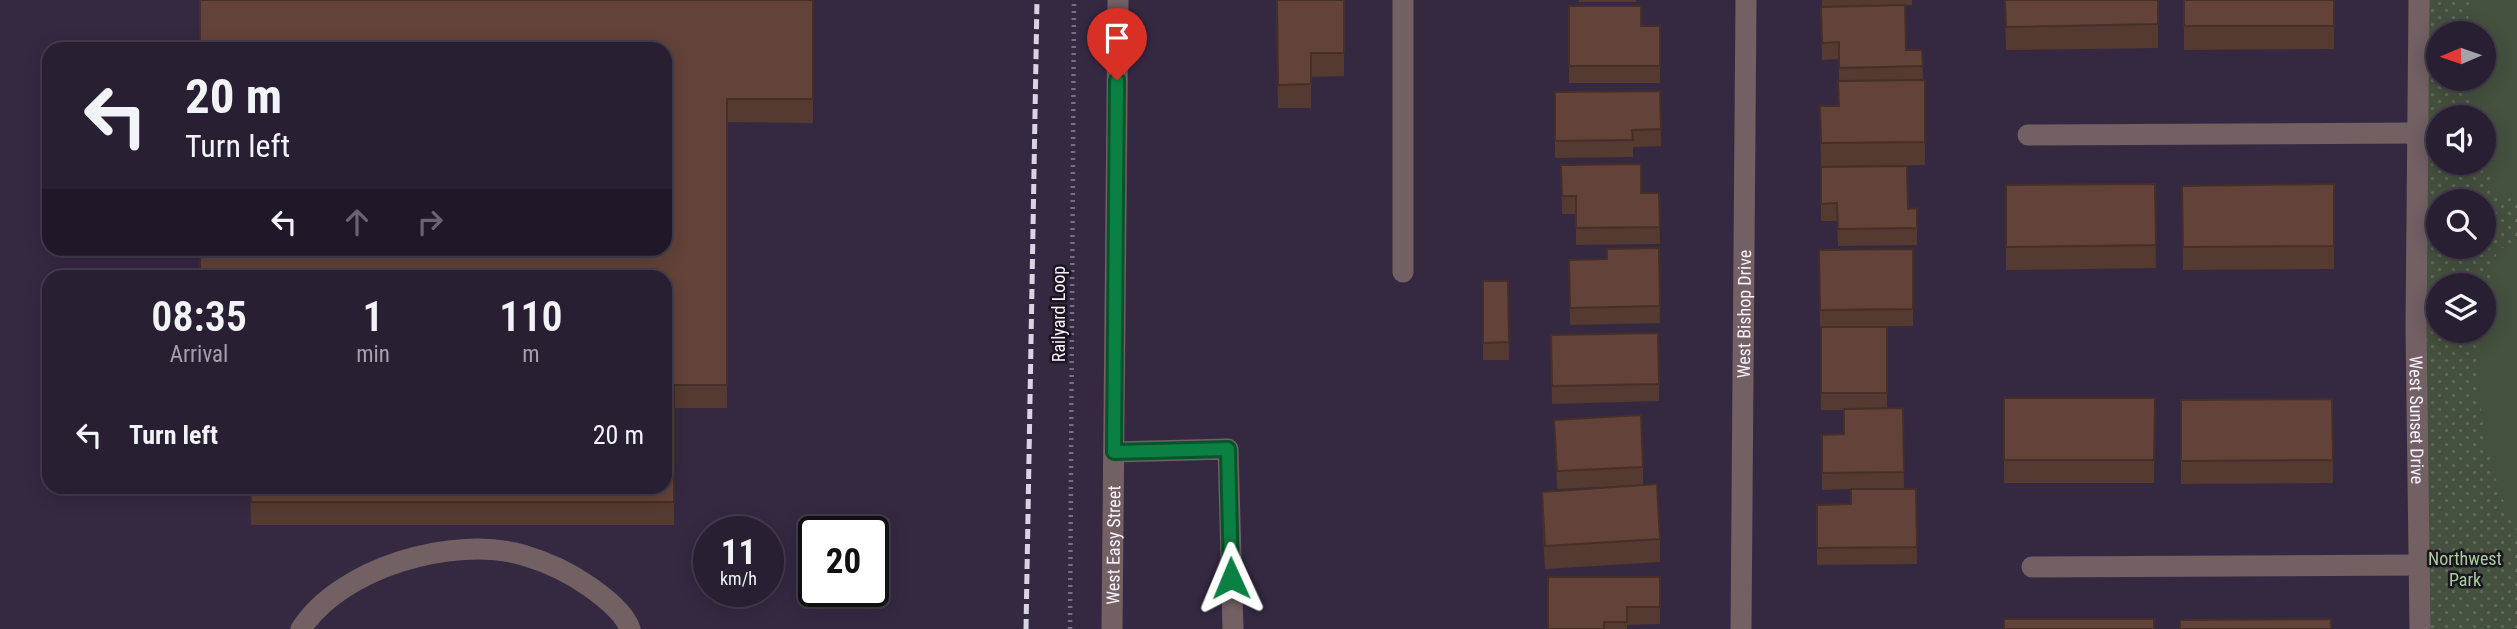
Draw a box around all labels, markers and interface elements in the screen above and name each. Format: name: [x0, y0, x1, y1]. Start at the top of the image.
pin: [1087, 8, 1147, 80]
icon: arrive: [1098, 19, 1136, 57]
north arrow: [2426, 21, 2496, 91]
map controls: [2426, 21, 2496, 343]
text: 20 m: [185, 68, 282, 125]
icon: left: [70, 70, 161, 161]
button: sound: [2426, 105, 2496, 175]
text: Turn left: [185, 127, 290, 165]
button: search: [2426, 189, 2496, 259]
icon: left: [265, 203, 303, 241]
icon: ahead: [338, 203, 376, 241]
icon: right: [411, 203, 449, 241]
street label: West Bishop Drive: [1732, 250, 1755, 378]
street label: Railyard Loop: [1048, 266, 1069, 362]
button: layers: [2426, 273, 2496, 343]
text: 08:35: [151, 292, 247, 341]
text: 1: [363, 292, 384, 341]
text: 110: [499, 292, 563, 341]
text: Arrival: [170, 341, 228, 368]
text: min: [356, 341, 390, 368]
text: m: [522, 341, 540, 368]
street label: West Sunset Drive: [2406, 356, 2429, 484]
icon: left: [70, 416, 108, 454]
text: Turn left: [129, 420, 218, 450]
text: 20 m: [593, 420, 644, 450]
street label: West Easy Street: [1102, 485, 1124, 605]
speed limit sign: 20: [798, 516, 889, 607]
text: 11: [721, 532, 756, 573]
position arrow: [1194, 541, 1268, 615]
park label: Northwest Park: [2428, 548, 2502, 590]
text: km/h: [720, 568, 757, 589]

